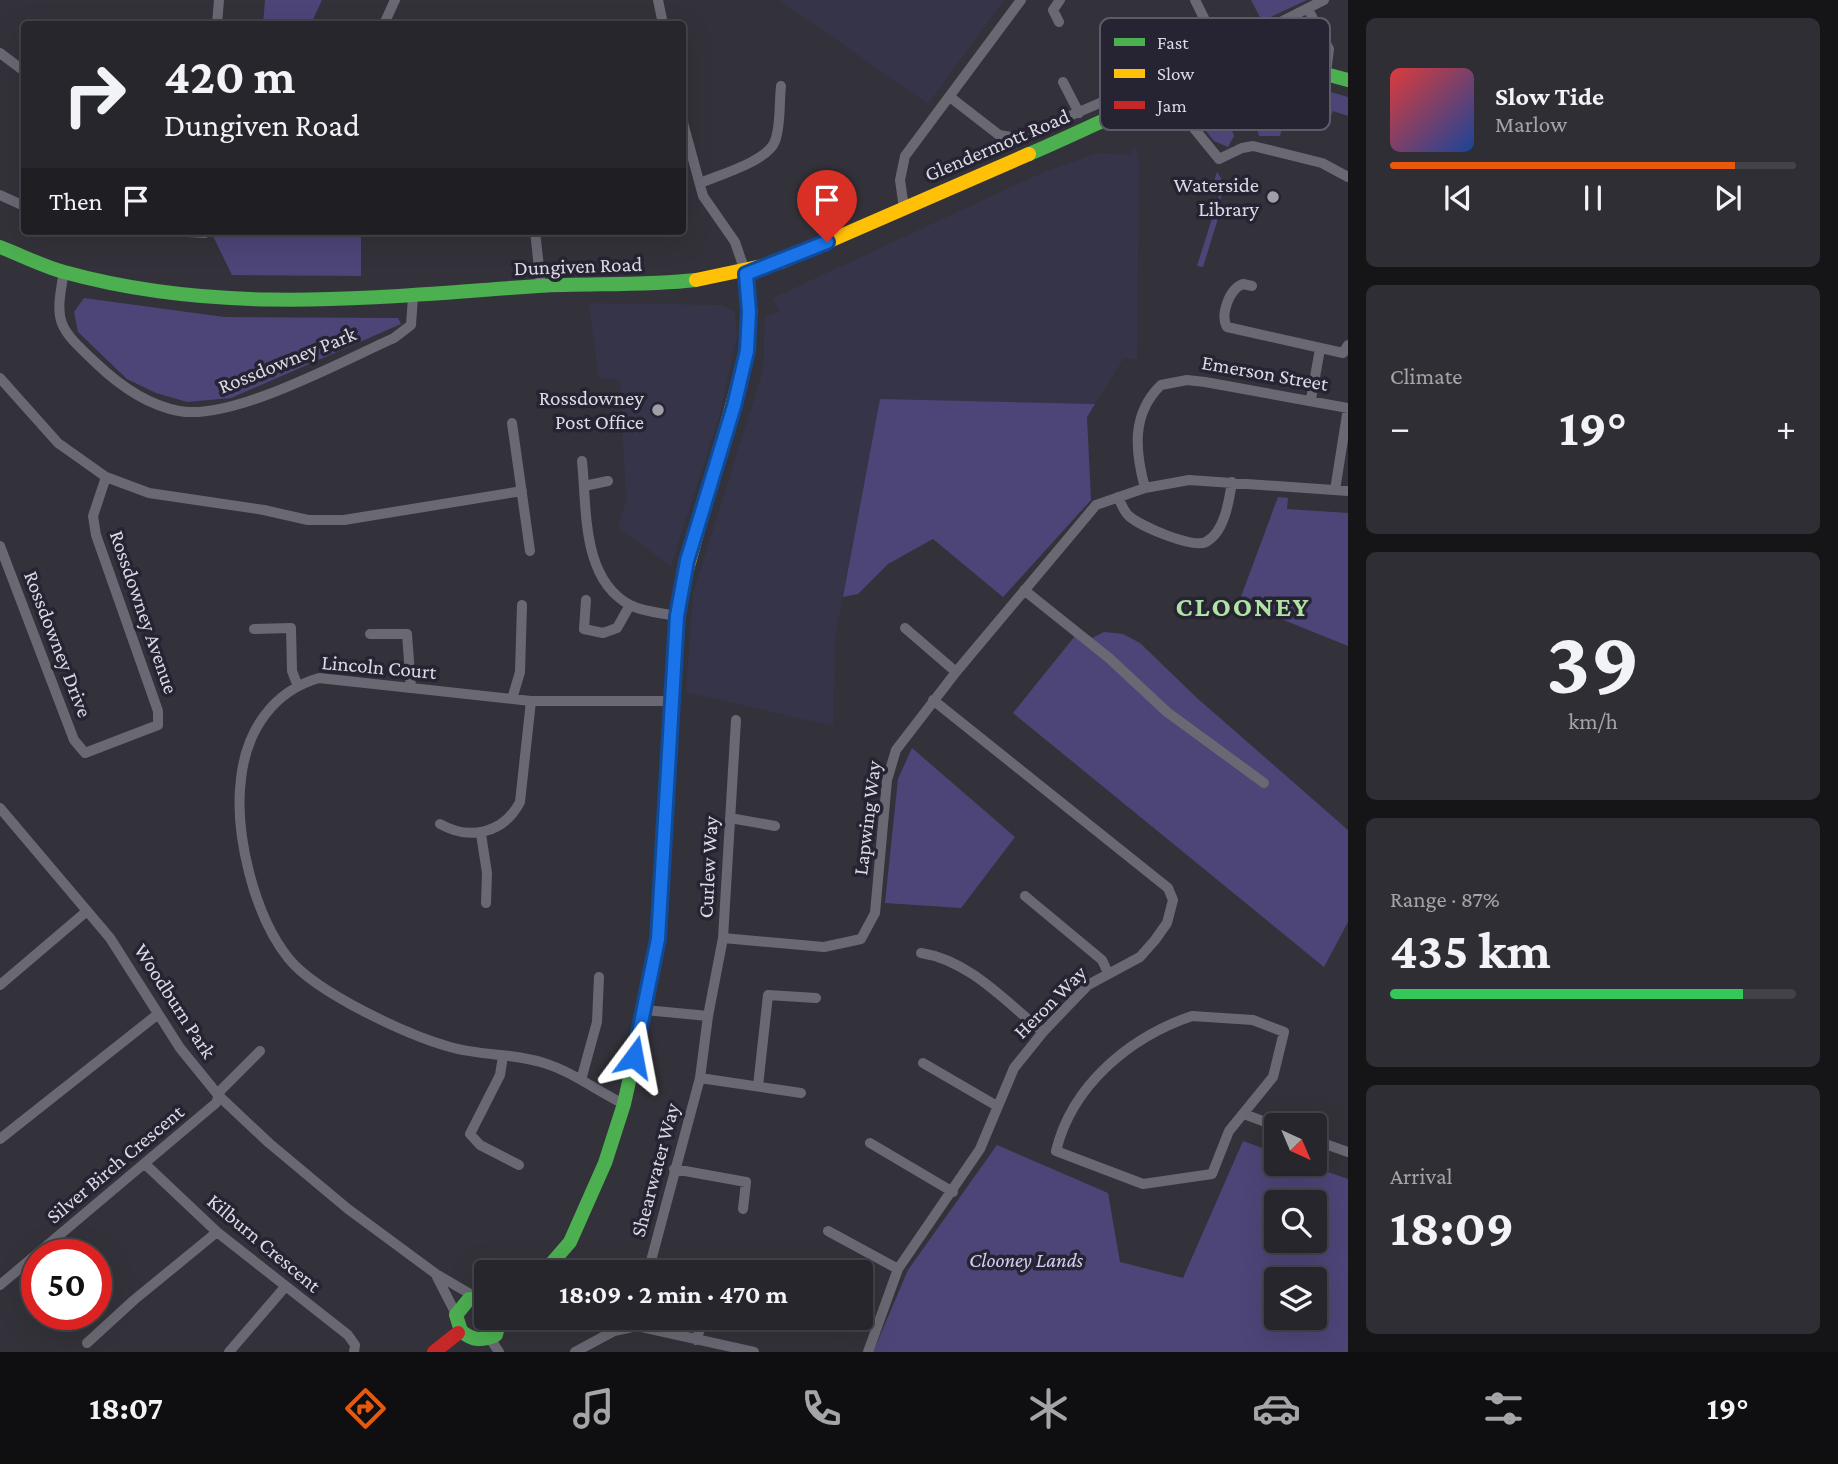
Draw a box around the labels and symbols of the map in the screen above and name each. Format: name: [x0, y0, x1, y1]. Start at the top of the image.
legend: [1100, 18, 1330, 130]
text: Fast: [1157, 32, 1189, 53]
text: Slow: [1157, 63, 1194, 84]
text: Jam: [1155, 95, 1187, 116]
street label: Glendermott Road: [921, 104, 1073, 186]
pin: [797, 170, 857, 242]
place label: Waterside Library: [1174, 173, 1259, 221]
marker: Waterside Library: [1265, 189, 1281, 205]
street label: Dungiven Road: [513, 252, 643, 280]
street label: Rossdowney Park: [215, 321, 359, 399]
street label: Emerson Street: [1200, 350, 1331, 396]
place label: Rossdowney Post Office: [539, 386, 644, 434]
marker: Rossdowney Post Office: [650, 402, 666, 418]
street label: Rossdowney Avenue: [105, 527, 183, 697]
street label: Rossdowney Drive: [19, 567, 97, 721]
district label: CLOONEY: [1175, 591, 1311, 622]
street label: Lincoln Court: [321, 650, 439, 684]
street label: Lapwing Way: [848, 759, 886, 877]
street label: Curlew Way: [693, 815, 723, 919]
street label: Woodburn Park: [129, 939, 221, 1063]
street label: Heron Way: [1009, 960, 1092, 1043]
position arrow: [597, 1020, 671, 1094]
street label: Silver Birch Crescent: [42, 1099, 189, 1228]
street label: Shearwater Way: [626, 1100, 684, 1240]
north arrow: [1264, 1113, 1326, 1176]
street label: Kilburn Crescent: [202, 1189, 326, 1298]
speed limit sign: 50: [21, 1239, 112, 1330]
park label: Clooney Lands: [969, 1248, 1084, 1272]

